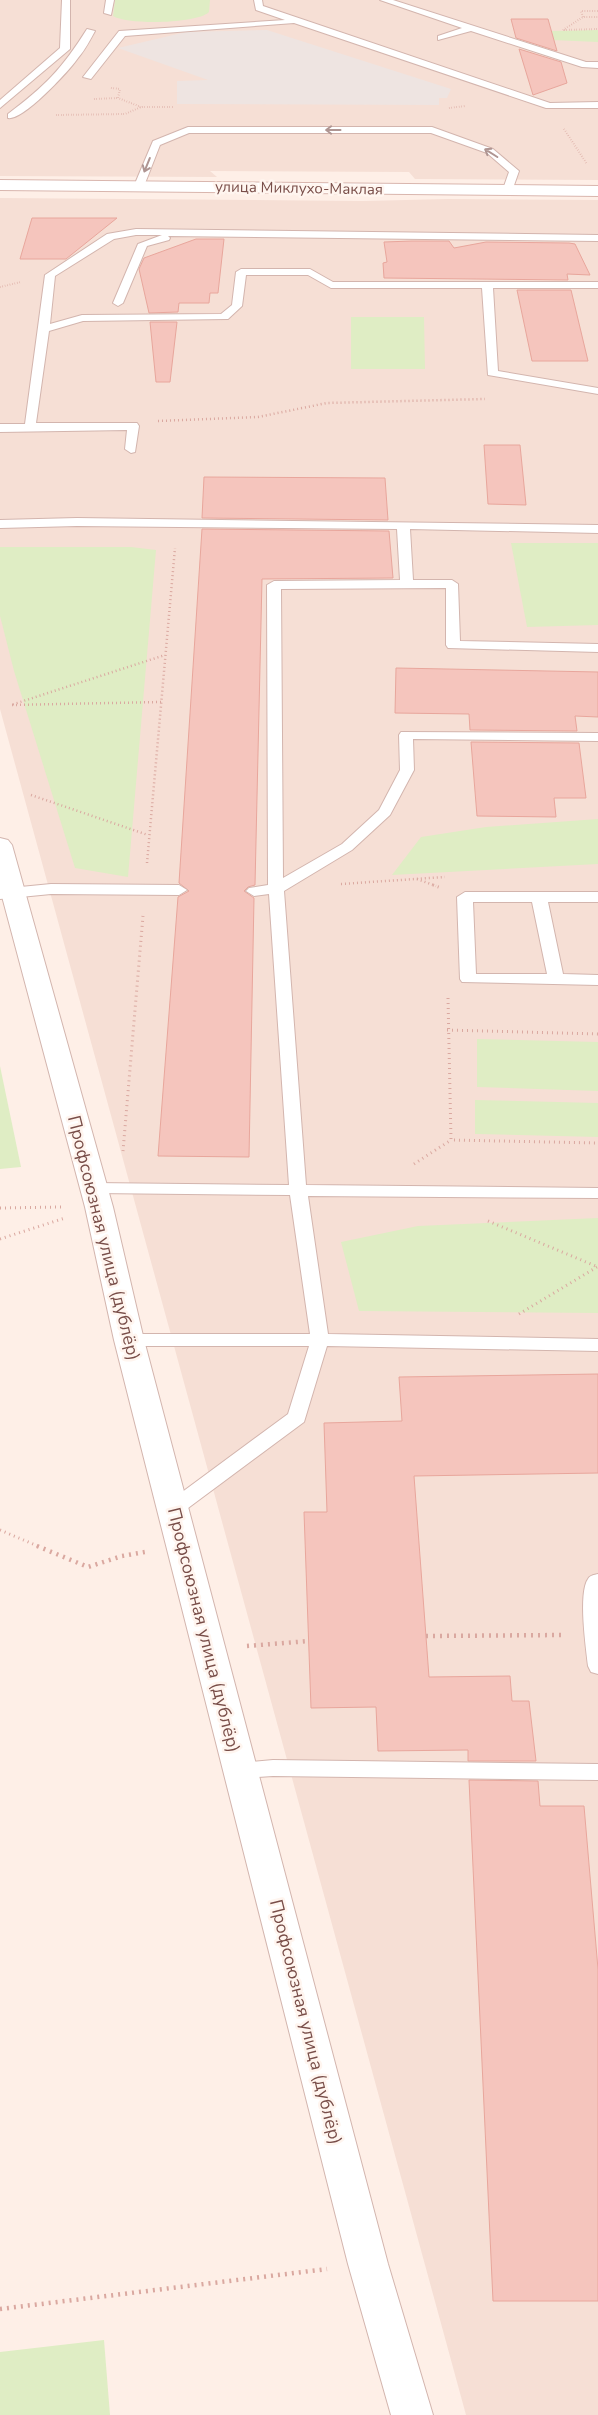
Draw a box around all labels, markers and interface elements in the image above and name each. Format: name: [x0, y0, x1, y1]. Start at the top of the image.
one-way arrow: [325, 125, 342, 135]
one-way arrow: [484, 148, 498, 158]
one-way arrow: [142, 156, 151, 172]
street label: улица Миклухо-Маклая: [215, 177, 383, 199]
street label: Профсоюзная улица (дублёр): [62, 1113, 146, 1363]
street label: Профсоюзная улица (дублёр): [162, 1505, 246, 1755]
street label: Профсоюзная улица (дублёр): [264, 1897, 348, 2147]

